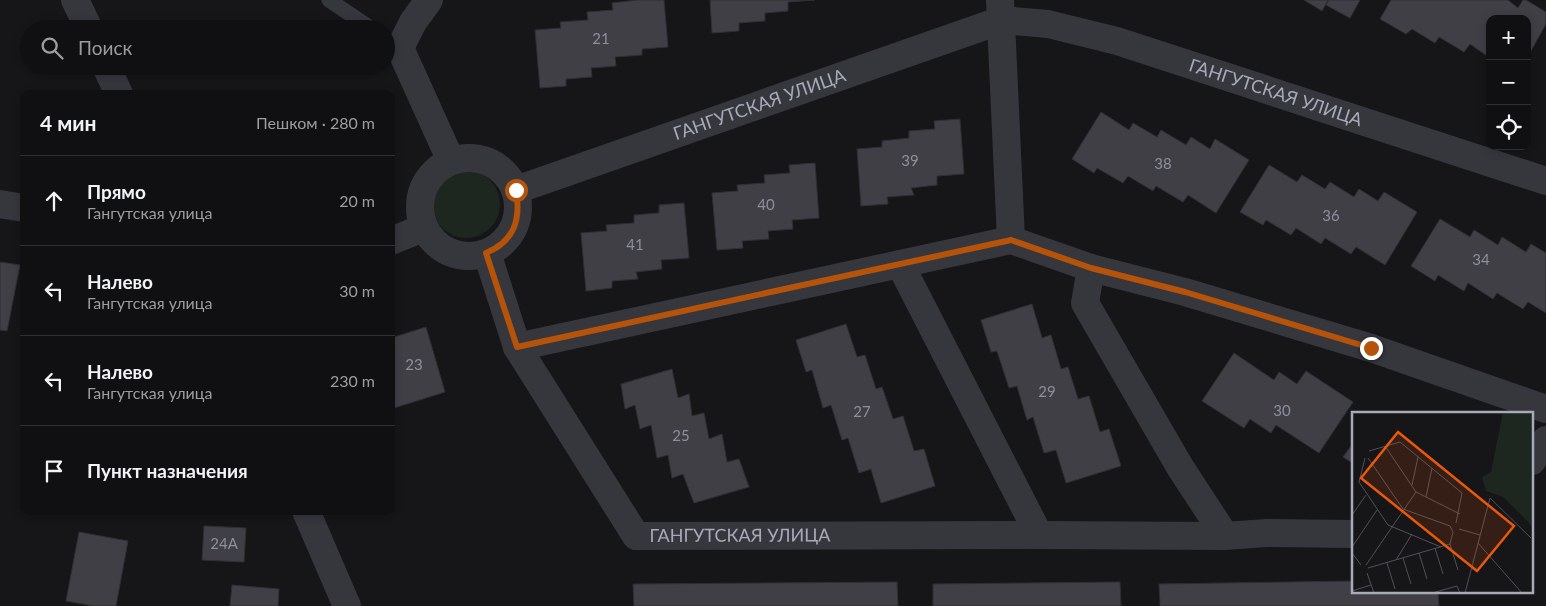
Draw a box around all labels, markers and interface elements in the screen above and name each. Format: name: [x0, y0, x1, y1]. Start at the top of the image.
map controls: [1486, 15, 1531, 150]
button: +: [1486, 15, 1531, 60]
search box: [20, 20, 395, 75]
house number: 21: [592, 29, 610, 47]
icon: search: [38, 34, 66, 62]
text: Поиск: [78, 36, 132, 59]
street label: ГАНГУТСКАЯ УЛИЦА: [1186, 53, 1366, 131]
button: −: [1486, 60, 1531, 105]
street label: ГАНГУТСКАЯ УЛИЦА: [670, 63, 849, 144]
button: locate: [1486, 105, 1531, 150]
text: 4 мин: [40, 110, 97, 135]
text: Пешком · 280 m: [256, 113, 375, 132]
house number: 39: [901, 151, 919, 169]
house number: 38: [1154, 154, 1172, 172]
route start: [505, 179, 528, 202]
text: Прямо: [87, 180, 146, 203]
icon: ahead: [40, 187, 68, 215]
text: 20 m: [339, 191, 375, 210]
house number: 40: [757, 195, 775, 213]
text: Гангутская улица: [87, 203, 212, 222]
house number: 36: [1322, 206, 1340, 224]
house number: 41: [626, 235, 644, 253]
house number: 34: [1472, 250, 1490, 268]
text: Налево: [87, 270, 153, 293]
icon: left: [40, 277, 68, 305]
text: 30 m: [339, 281, 375, 300]
text: Гангутская улица: [87, 293, 212, 312]
route end: [1360, 337, 1383, 360]
house number: 23: [405, 355, 423, 373]
text: Налево: [87, 360, 153, 383]
icon: left: [40, 367, 68, 395]
text: 230 m: [330, 371, 375, 390]
house number: 29: [1038, 382, 1056, 400]
text: Гангутская улица: [87, 383, 212, 402]
house number: 30: [1273, 401, 1291, 419]
house number: 27: [853, 402, 871, 420]
inset map: [1352, 412, 1534, 594]
house number: 25: [672, 426, 690, 444]
icon: arrive: [40, 457, 68, 485]
text: Пункт назначения: [87, 459, 248, 482]
street label: ГАНГУТСКАЯ УЛИЦА: [649, 524, 831, 546]
house number: 24А: [210, 534, 239, 552]

